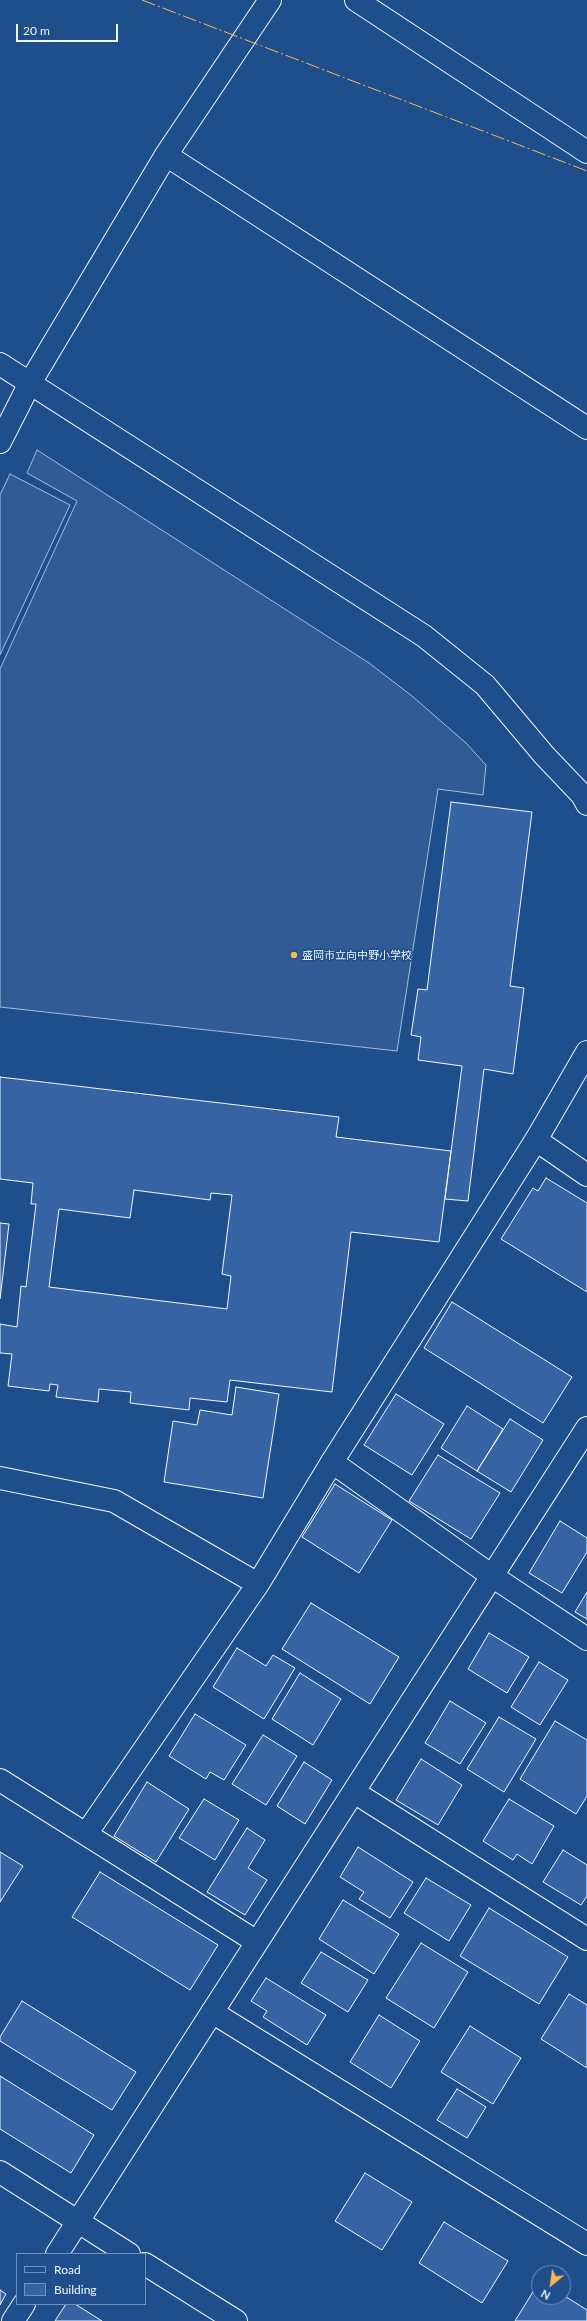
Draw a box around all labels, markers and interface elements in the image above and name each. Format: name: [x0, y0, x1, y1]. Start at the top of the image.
scale bar: [18, 16, 120, 42]
text: 20 m: [23, 23, 50, 38]
place label: 盛岡市立向中野小学校: [302, 948, 412, 962]
marker: 盛岡市立向中野小学校: [289, 950, 299, 960]
legend: [16, 2253, 146, 2305]
text: Road: [54, 2262, 81, 2277]
north arrow: [531, 2265, 571, 2305]
text: Building: [54, 2282, 97, 2297]
text: N: [539, 2287, 552, 2303]

